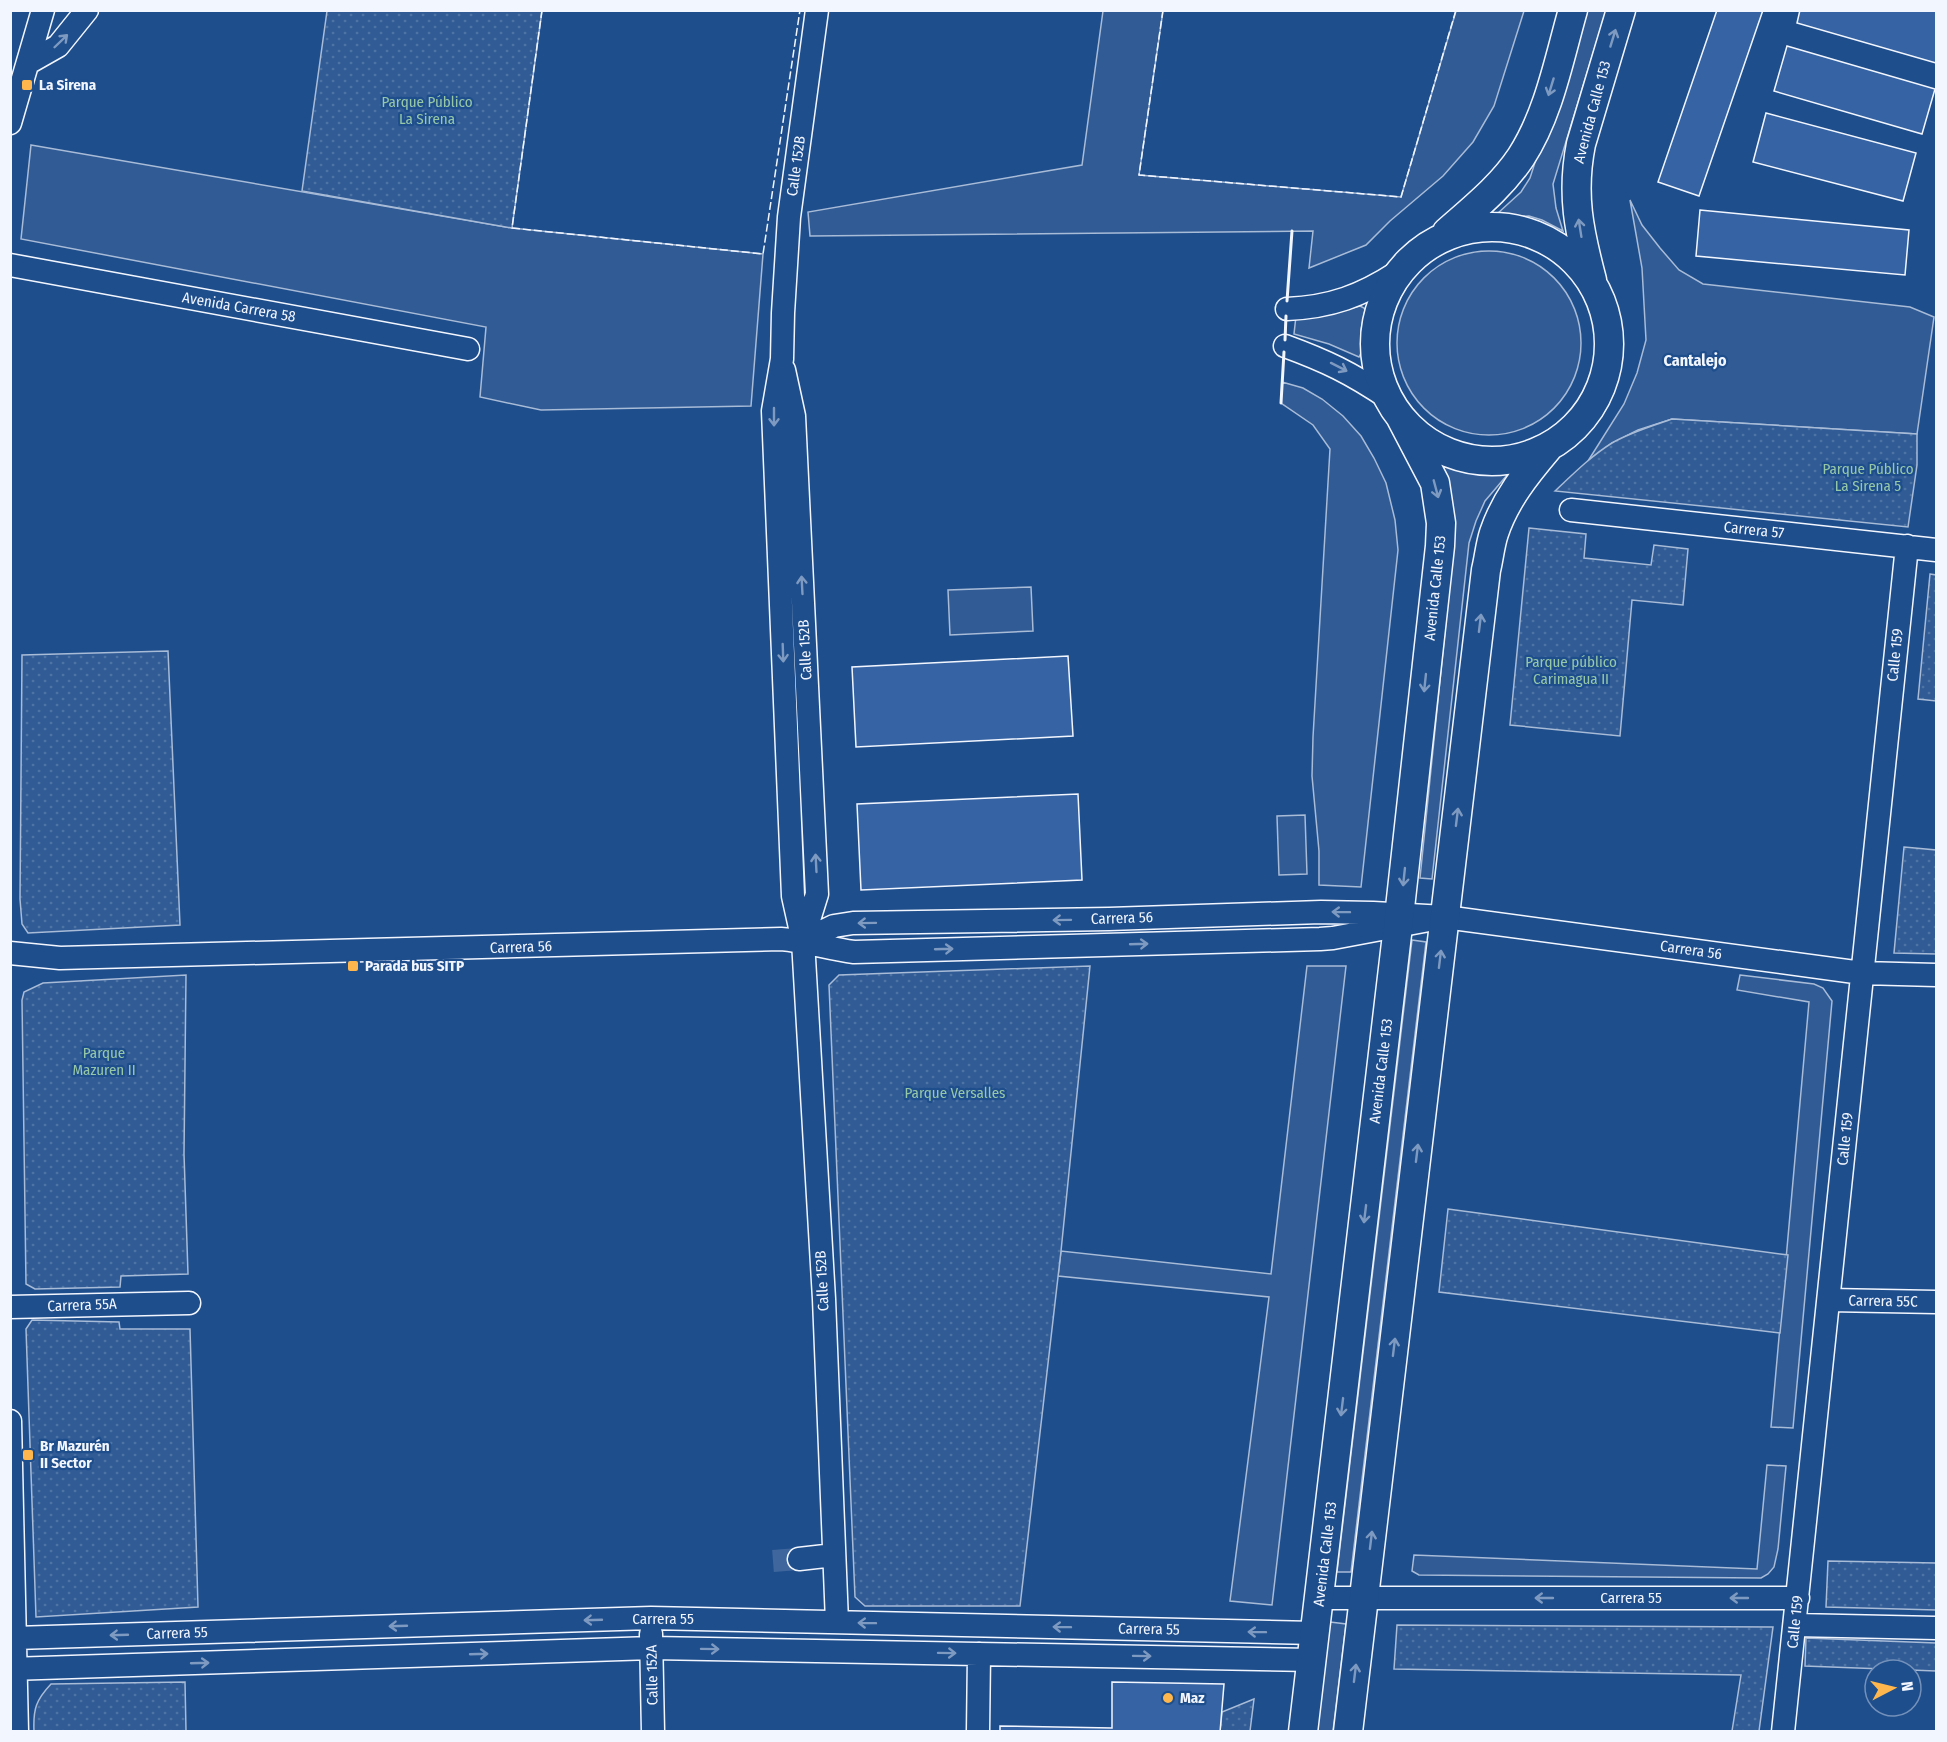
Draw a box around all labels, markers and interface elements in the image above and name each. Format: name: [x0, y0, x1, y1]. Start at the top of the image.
one-way arrow: [1608, 29, 1619, 48]
one-way arrow: [54, 34, 69, 48]
street label: Avenida Calle 153: [1570, 59, 1614, 165]
place label: La Sirena: [39, 76, 97, 94]
one-way arrow: [1545, 77, 1556, 96]
marker: La Sirena: [20, 78, 34, 92]
park label: Parque Público La Sirena: [381, 93, 473, 128]
street label: Calle 152B: [783, 135, 809, 197]
one-way arrow: [1574, 219, 1585, 238]
street label: Avenida Carrera 58: [181, 288, 297, 326]
district label: Cantalejo: [1664, 351, 1727, 370]
one-way arrow: [1329, 362, 1347, 373]
one-way arrow: [768, 406, 780, 426]
park label: Parque Público La Sirena 5: [1822, 460, 1914, 495]
one-way arrow: [1430, 479, 1442, 498]
street label: Carrera 57: [1723, 518, 1785, 542]
street label: Avenida Calle 153: [1421, 534, 1449, 641]
one-way arrow: [797, 575, 808, 595]
one-way arrow: [1475, 614, 1486, 634]
street label: Calle 152B: [794, 619, 816, 681]
street label: Calle 159: [1883, 628, 1907, 682]
one-way arrow: [778, 643, 789, 663]
park label: Parque público Carimagua II: [1525, 653, 1617, 688]
one-way arrow: [1419, 672, 1430, 692]
one-way arrow: [1452, 808, 1463, 828]
one-way arrow: [810, 854, 821, 874]
one-way arrow: [1398, 866, 1409, 886]
one-way arrow: [1332, 906, 1352, 918]
street label: Carrera 56: [1091, 908, 1153, 928]
one-way arrow: [1053, 914, 1073, 926]
one-way arrow: [858, 917, 878, 929]
street label: Carrera 56: [490, 937, 552, 957]
street label: Carrera 56: [1659, 937, 1723, 963]
one-way arrow: [1128, 938, 1148, 950]
one-way arrow: [933, 944, 953, 955]
one-way arrow: [1435, 950, 1446, 970]
place label: Parada bus SITP: [365, 957, 464, 975]
marker: Parada bus SITP: [346, 959, 360, 973]
street label: Avenida Calle 153: [1366, 1017, 1396, 1124]
park label: Parque Mazuren II: [72, 1044, 136, 1079]
park label: Parque Versalles: [905, 1084, 1005, 1102]
street label: Calle 159: [1833, 1112, 1857, 1166]
one-way arrow: [1412, 1144, 1423, 1163]
one-way arrow: [1359, 1203, 1370, 1223]
street label: Calle 152B: [811, 1250, 833, 1312]
street label: Carrera 55C: [1848, 1291, 1918, 1311]
street label: Carrera 55A: [47, 1295, 117, 1315]
one-way arrow: [1389, 1337, 1400, 1357]
one-way arrow: [1336, 1397, 1347, 1417]
place label: Br Mazurén II Sector: [40, 1437, 110, 1472]
marker: Br Mazurén II Sector: [21, 1448, 35, 1462]
street label: Avenida Calle 153: [1310, 1500, 1340, 1607]
one-way arrow: [1366, 1531, 1377, 1551]
street label: Carrera 55: [1600, 1589, 1662, 1607]
one-way arrow: [1535, 1592, 1555, 1604]
one-way arrow: [1730, 1592, 1750, 1604]
street label: Calle 159: [1783, 1595, 1807, 1649]
street label: Carrera 55: [632, 1610, 694, 1628]
one-way arrow: [583, 1614, 603, 1625]
one-way arrow: [857, 1617, 877, 1628]
street label: Carrera 55: [1118, 1619, 1180, 1639]
one-way arrow: [388, 1620, 408, 1631]
one-way arrow: [1052, 1622, 1072, 1633]
street label: Carrera 55: [146, 1623, 208, 1643]
one-way arrow: [1247, 1626, 1267, 1638]
one-way arrow: [109, 1629, 129, 1640]
one-way arrow: [700, 1643, 720, 1655]
street label: Calle 152A: [642, 1644, 662, 1705]
one-way arrow: [937, 1647, 957, 1659]
one-way arrow: [468, 1648, 488, 1659]
one-way arrow: [1132, 1651, 1152, 1662]
one-way arrow: [189, 1657, 209, 1669]
north arrow: [1863, 1658, 1923, 1718]
one-way arrow: [1350, 1664, 1361, 1684]
text: N: [1897, 1680, 1917, 1692]
place label: Maz: [1180, 1689, 1205, 1707]
marker: Maz: [1161, 1691, 1175, 1705]

